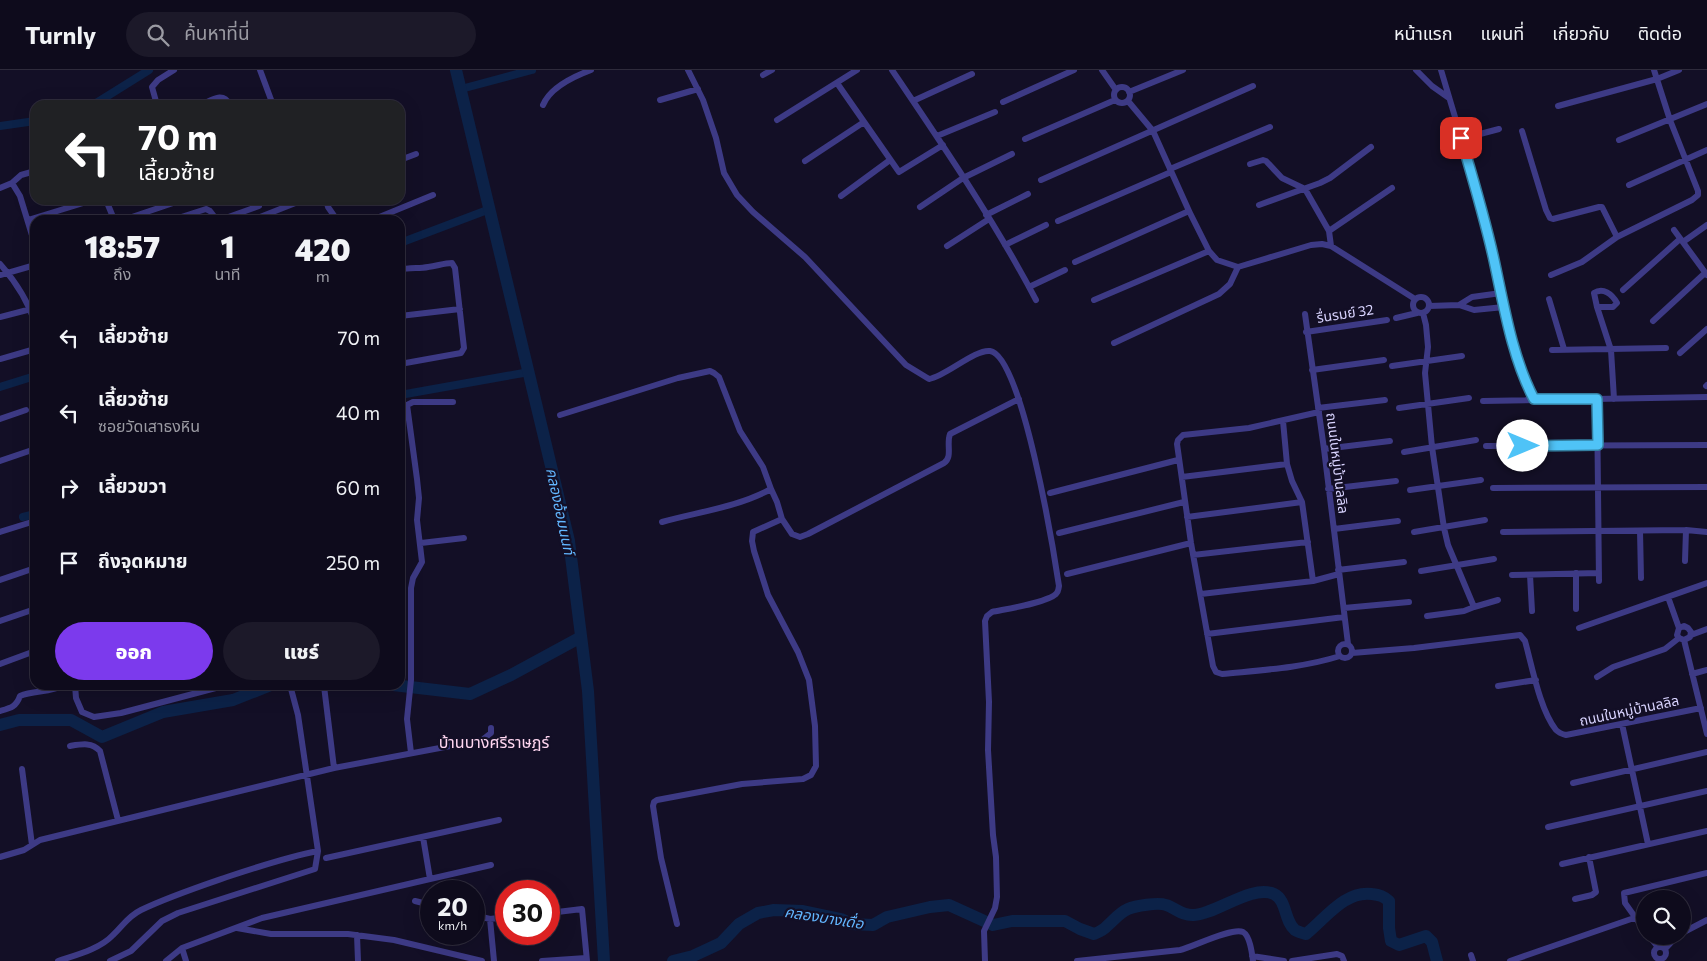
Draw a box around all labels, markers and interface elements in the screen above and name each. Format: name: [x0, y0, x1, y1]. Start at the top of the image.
search box: [126, 12, 476, 57]
text: Turnly: [25, 20, 96, 49]
icon: search: [144, 21, 172, 49]
text: ค้นหาที่นี่: [184, 21, 250, 44]
text: หน้าแรก: [1394, 22, 1452, 44]
text: แผนที่: [1480, 22, 1524, 44]
text: เกี่ยวกับ: [1552, 22, 1610, 44]
text: ติดต่อ: [1638, 22, 1682, 44]
text: 70 m: [138, 114, 218, 157]
pin: [1440, 117, 1482, 159]
icon: left: [55, 120, 120, 185]
icon: arrive: [1447, 124, 1475, 152]
text: เลี้ยวซ้าย: [138, 158, 215, 185]
text: 18:57: [84, 227, 160, 264]
text: 1: [220, 227, 234, 264]
text: 420: [295, 230, 351, 267]
text: ถึง: [113, 264, 131, 283]
text: นาที: [214, 264, 240, 283]
text: m: [316, 266, 330, 285]
street label: รื่นรมย์ 32: [1315, 299, 1375, 326]
icon: left: [55, 324, 83, 352]
text: เลี้ยวซ้าย: [98, 324, 169, 347]
text: 70 m: [337, 326, 380, 349]
text: เลี้ยวซ้าย: [98, 387, 169, 410]
icon: left: [55, 399, 83, 427]
text: 40 m: [336, 401, 380, 424]
street label: ถนนในหมู่บ้านลลิล: [1322, 412, 1353, 515]
text: ซอยวัดเสาธงหิน: [98, 416, 200, 435]
position arrow: [1496, 419, 1548, 471]
water label: คลองอ้อมนนท์: [543, 466, 580, 559]
icon: right: [55, 474, 83, 502]
text: เลี้ยวขวา: [98, 474, 167, 497]
text: 60 m: [336, 476, 380, 499]
icon: arrive: [55, 549, 83, 577]
text: ถึงจุดหมาย: [98, 549, 188, 572]
text: 250 m: [326, 551, 380, 574]
button: ออก: [55, 622, 213, 680]
button: แชร์: [223, 622, 380, 680]
street label: ถนนในหมู่บ้านลลิล: [1578, 691, 1681, 730]
district label: บ้านบางศรีราษฎร์: [439, 732, 550, 751]
speed limit sign: 30: [495, 880, 560, 945]
map controls: [1636, 890, 1691, 945]
button: search: [1636, 890, 1691, 945]
text: 20: [437, 891, 468, 921]
water label: คลองบางเดื่อ: [783, 901, 866, 932]
text: km/h: [438, 918, 467, 932]

